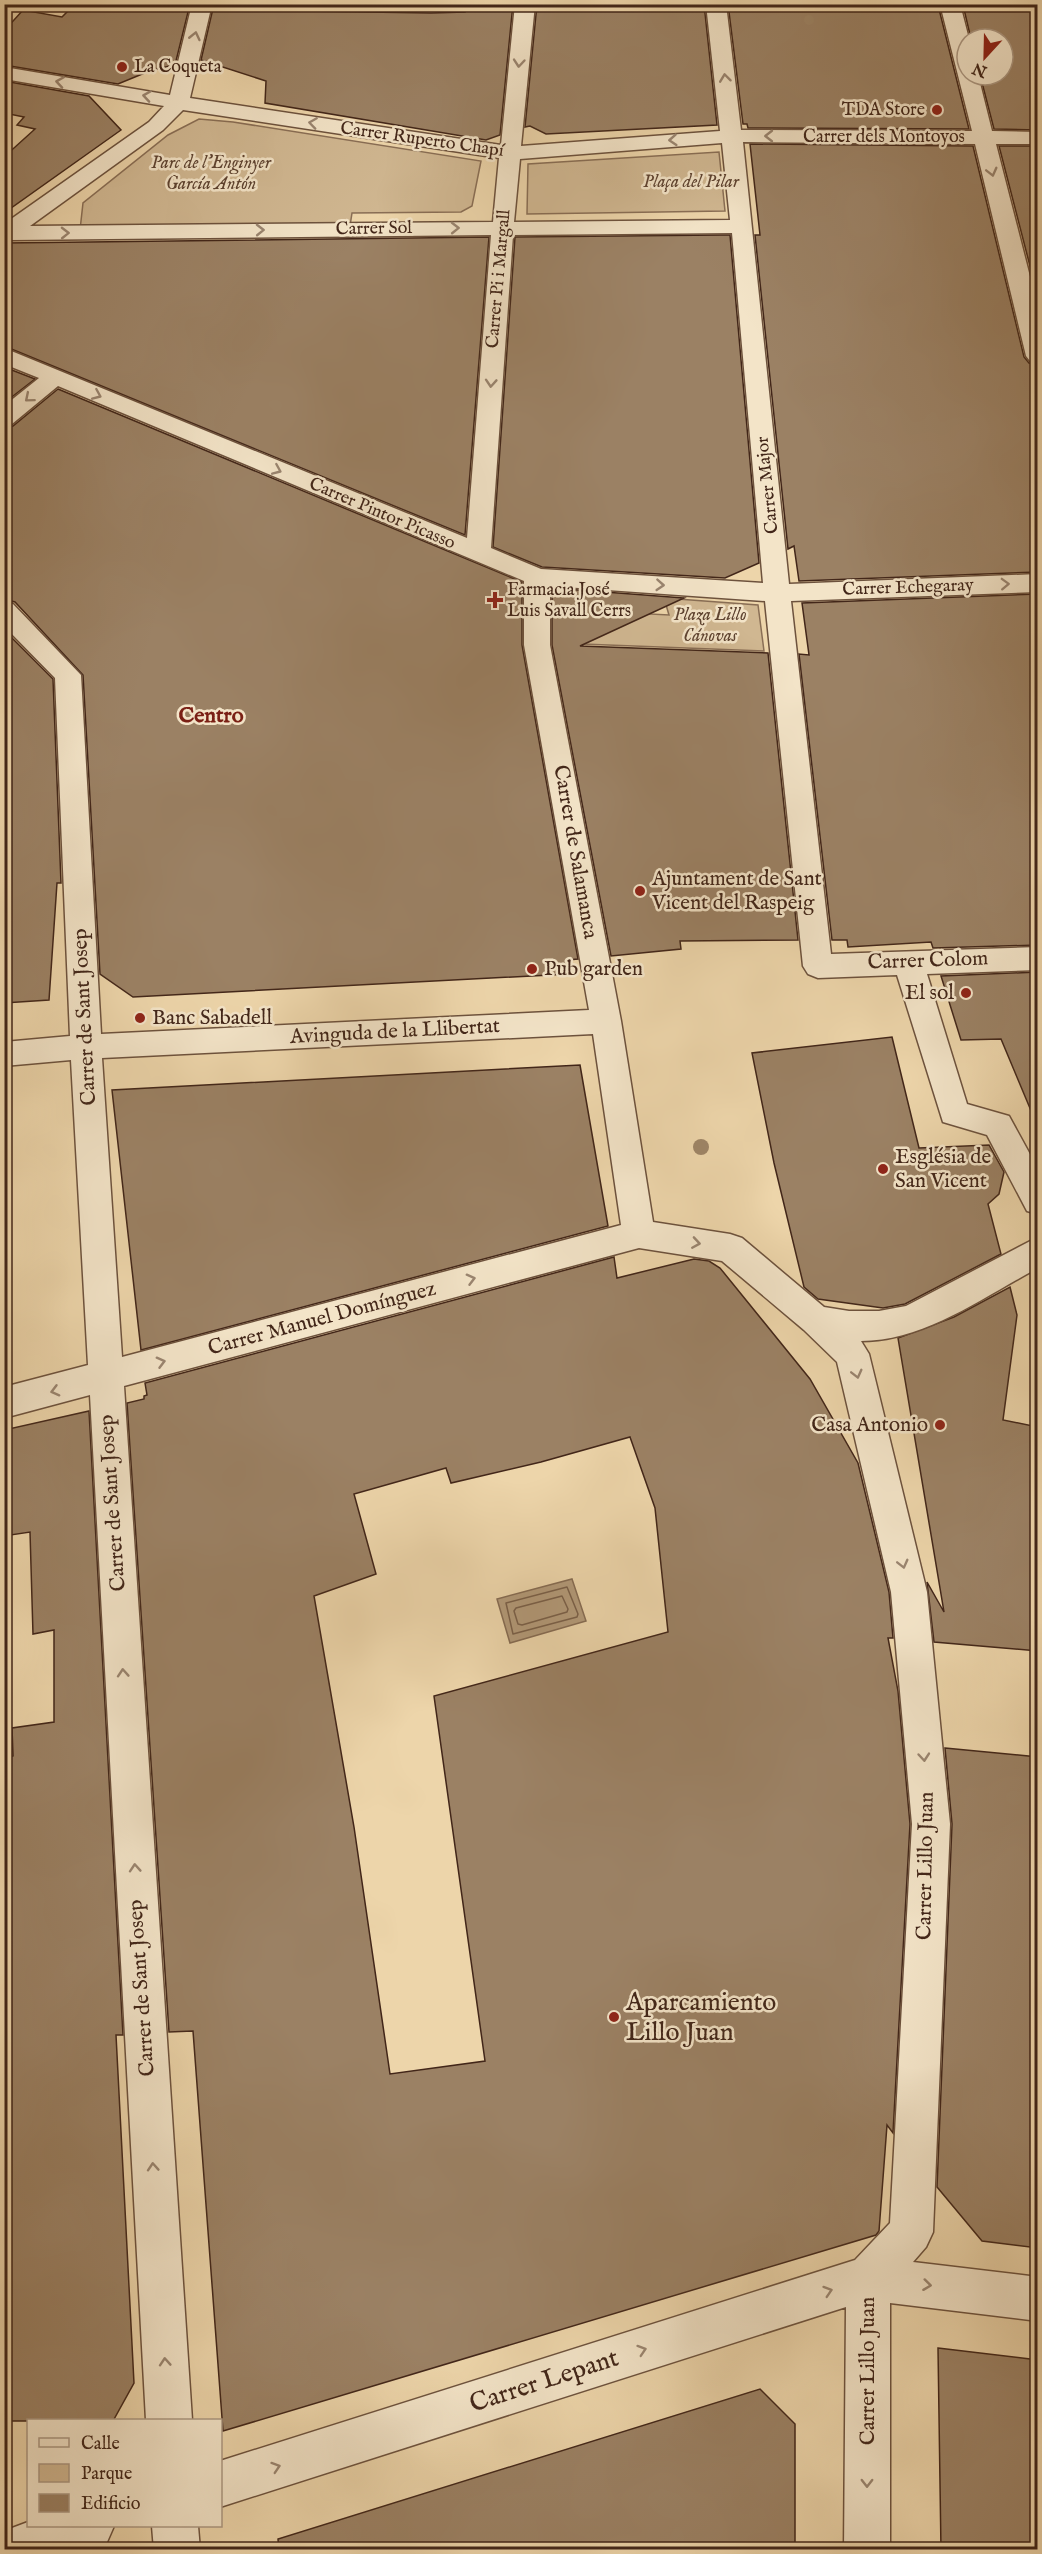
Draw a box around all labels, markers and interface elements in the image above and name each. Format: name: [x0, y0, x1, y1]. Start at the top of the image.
north arrow: [955, 27, 1015, 87]
one-way arrow: [187, 31, 200, 41]
place label: La Coqueta: [134, 56, 222, 79]
text: N: [970, 57, 991, 81]
one-way arrow: [513, 58, 526, 67]
marker: La Coqueta: [115, 60, 129, 74]
one-way arrow: [719, 73, 731, 82]
one-way arrow: [55, 76, 65, 89]
one-way arrow: [143, 91, 152, 103]
place label: TDA Store: [842, 99, 925, 122]
marker: TDA Store: [930, 103, 944, 117]
street label: Carrer Ruperto Chapí: [339, 117, 506, 163]
one-way arrow: [308, 118, 317, 130]
street label: Carrer dels Montoyos: [803, 126, 965, 149]
one-way arrow: [765, 130, 774, 142]
one-way arrow: [668, 133, 678, 146]
park label: Parc de l'Enginyer García Antón: [151, 152, 272, 196]
one-way arrow: [985, 167, 998, 177]
park label: Plaça del Pilar: [643, 171, 740, 194]
street label: Carrer Pi i Margall: [481, 209, 517, 349]
street label: Carrer Sol: [336, 217, 412, 241]
one-way arrow: [450, 221, 459, 234]
one-way arrow: [255, 224, 264, 236]
one-way arrow: [60, 227, 69, 239]
one-way arrow: [485, 378, 498, 387]
one-way arrow: [90, 388, 101, 400]
one-way arrow: [25, 391, 36, 402]
street label: Carrer Major: [751, 435, 785, 535]
one-way arrow: [270, 463, 281, 475]
street label: Carrer Pintor Picasso: [305, 473, 459, 555]
street label: Carrer Echegaray: [842, 574, 974, 602]
one-way arrow: [656, 578, 665, 591]
one-way arrow: [1001, 578, 1010, 591]
place label: Farmacia José Luis Savall Cerrs: [507, 579, 631, 623]
marker: Farmacia José Luis Savall Cerrs: [488, 593, 502, 607]
park label: Plaza Lillo Cánovas: [674, 604, 746, 648]
district label: Centro: [179, 702, 244, 730]
street label: Carrer de Salamanca: [546, 763, 604, 942]
place label: Ajuntament de Sant Vicent del Raspeig: [651, 866, 822, 917]
marker: Ajuntament de Sant Vicent del Raspeig: [633, 884, 647, 898]
street label: Carrer de Sant Josep: [67, 928, 103, 1106]
street label: Carrer Colom: [867, 945, 989, 977]
place label: Pub garden: [544, 956, 643, 983]
marker: Pub garden: [525, 962, 539, 976]
place label: El sol: [905, 980, 954, 1007]
marker: El sol: [959, 986, 973, 1000]
place label: Banc Sabadell: [152, 1005, 272, 1032]
marker: Banc Sabadell: [133, 1011, 147, 1025]
street label: Avinguda de la Llibertat: [288, 1013, 501, 1051]
place label: Església de San Vicent: [895, 1144, 991, 1195]
marker: Església de San Vicent: [876, 1162, 890, 1176]
one-way arrow: [691, 1236, 701, 1249]
one-way arrow: [466, 1274, 476, 1286]
street label: Carrer Manuel Domínguez: [205, 1275, 439, 1362]
one-way arrow: [156, 1356, 166, 1369]
one-way arrow: [849, 1369, 862, 1379]
one-way arrow: [50, 1383, 60, 1396]
place label: Casa Antonio: [811, 1412, 928, 1439]
street label: Carrer de Sant Josep: [93, 1414, 133, 1592]
marker: Casa Antonio: [933, 1418, 947, 1432]
one-way arrow: [895, 1559, 908, 1569]
one-way arrow: [117, 1669, 130, 1678]
one-way arrow: [918, 1753, 931, 1762]
street label: Carrer Lillo Juan: [911, 1792, 941, 1940]
one-way arrow: [129, 1864, 142, 1873]
street label: Carrer de Sant Josep: [122, 1899, 162, 2077]
place label: Aparcamiento Lillo Juan: [625, 1986, 776, 2049]
marker: Aparcamiento Lillo Juan: [607, 2010, 621, 2024]
one-way arrow: [147, 2163, 160, 2172]
one-way arrow: [922, 2279, 931, 2291]
one-way arrow: [822, 2286, 833, 2298]
street label: Carrer Lillo Juan: [855, 2297, 882, 2445]
street label: Carrer Lepant: [465, 2341, 623, 2421]
one-way arrow: [636, 2345, 647, 2357]
one-way arrow: [159, 2358, 172, 2367]
legend: [27, 2419, 222, 2527]
text: Calle: [81, 2433, 120, 2456]
one-way arrow: [270, 2461, 281, 2474]
text: Parque: [81, 2463, 132, 2486]
one-way arrow: [861, 2479, 873, 2488]
text: Edificio: [81, 2493, 141, 2516]

